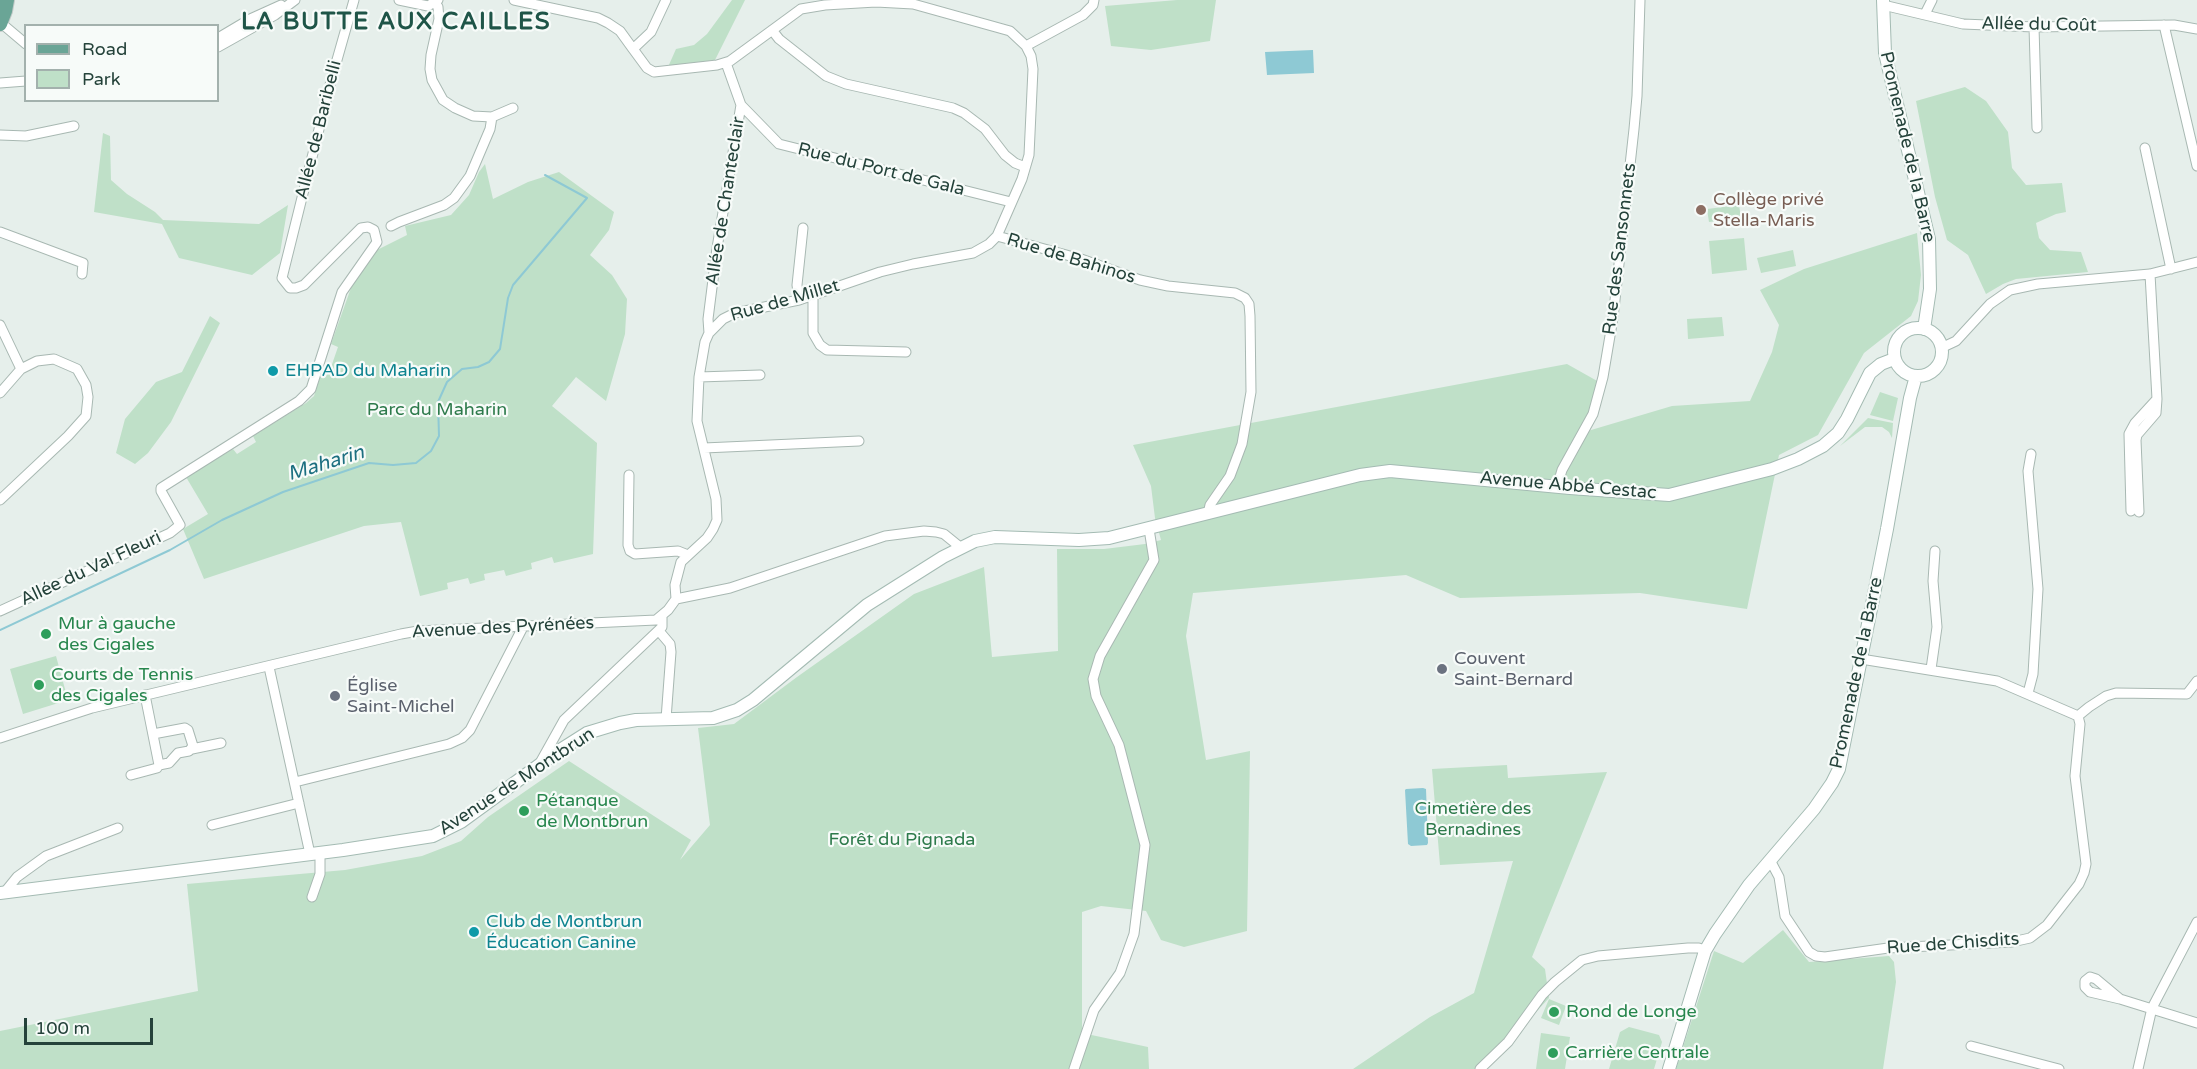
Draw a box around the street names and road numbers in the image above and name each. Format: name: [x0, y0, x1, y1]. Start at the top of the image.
street label: Allée du Coût: [1981, 13, 2097, 37]
street label: Promenade de la Barre: [1875, 49, 1939, 245]
street label: Allée de Baribelli: [291, 58, 347, 202]
street label: Allée de Chanteclair: [702, 115, 750, 287]
street label: Rue du Port de Gala: [795, 139, 967, 201]
street label: Rue des Sansonnets: [1599, 162, 1641, 336]
street label: Rue de Bahinos: [1004, 229, 1138, 289]
street label: Rue de Millet: [728, 275, 842, 327]
street label: Avenue Abbé Cestac: [1479, 468, 1657, 504]
street label: Allée du Val Fleuri: [17, 527, 165, 611]
street label: Promenade de la Barre: [1826, 575, 1888, 771]
street label: Avenue des Pyrénées: [411, 612, 595, 644]
street label: Avenue de Montbrun: [435, 724, 599, 840]
street label: Rue de Chisdits: [1886, 929, 2020, 959]

